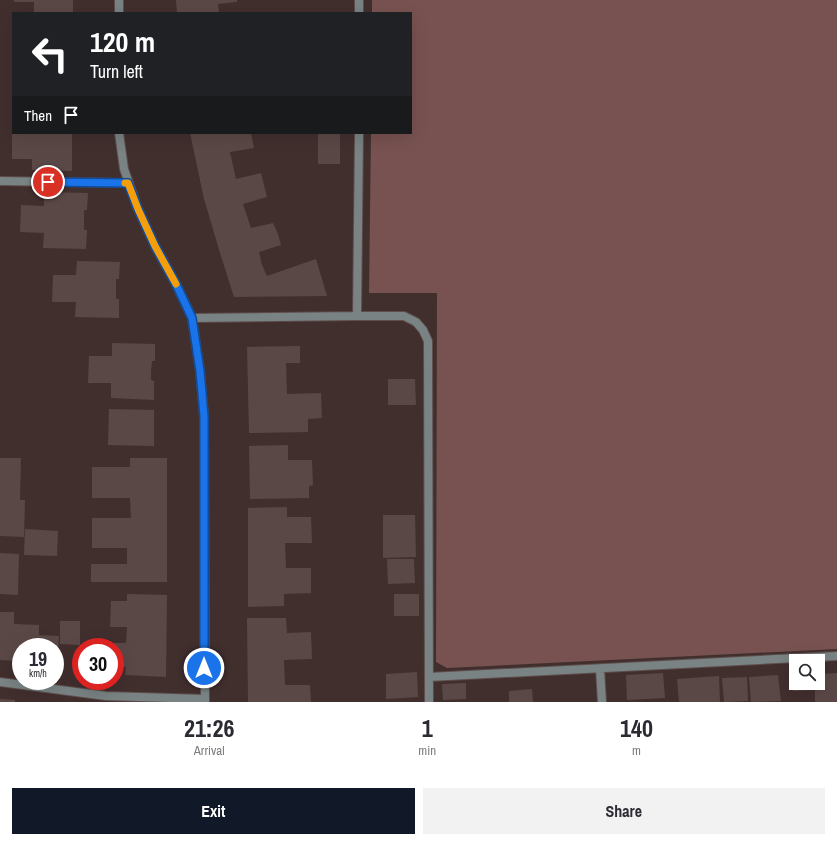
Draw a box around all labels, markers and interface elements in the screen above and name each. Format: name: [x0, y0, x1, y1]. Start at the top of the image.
text: 120 m: [90, 23, 155, 61]
icon: left: [24, 28, 76, 80]
text: Turn left: [90, 59, 143, 84]
icon: arrive: [60, 104, 82, 126]
text: Then: [24, 105, 52, 126]
pin: [31, 165, 65, 199]
icon: arrive: [37, 171, 59, 193]
speed limit sign: 30: [72, 638, 124, 690]
text: 19: [29, 645, 47, 672]
position arrow: [183, 647, 225, 689]
map controls: [789, 654, 825, 690]
button: search: [789, 654, 825, 690]
text: km/h: [29, 667, 47, 680]
text: 21:26: [184, 712, 234, 744]
text: 1: [422, 712, 433, 744]
text: 140: [620, 712, 653, 744]
text: Arrival: [194, 742, 225, 759]
text: min: [418, 742, 436, 759]
text: m: [632, 742, 641, 759]
button: Exit: [12, 788, 415, 834]
button: Share: [423, 788, 825, 834]

